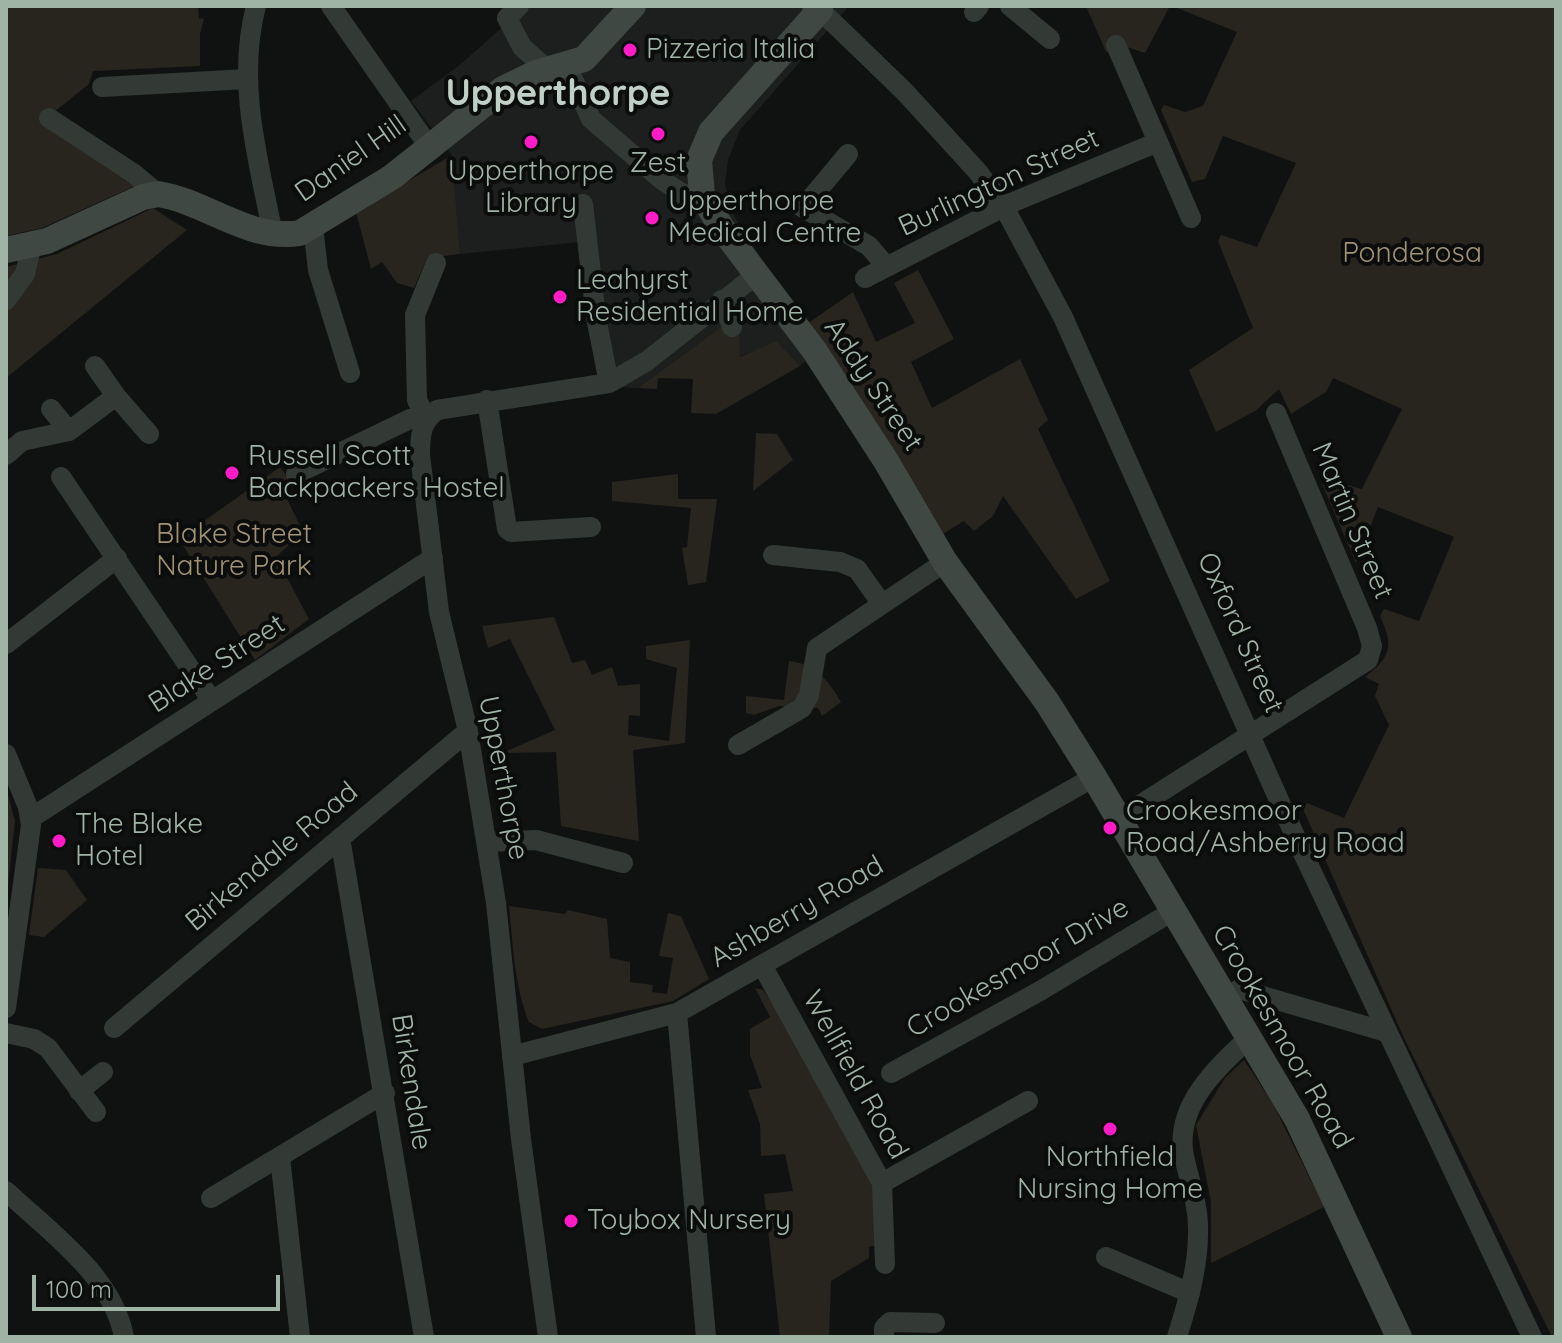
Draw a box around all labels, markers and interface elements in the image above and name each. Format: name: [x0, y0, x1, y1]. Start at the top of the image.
place label: Pizzeria Italia: [646, 33, 815, 67]
marker: Pizzeria Italia: [621, 41, 639, 59]
district label: Upperthorpe: [445, 72, 671, 116]
street label: Daniel Hill: [289, 108, 413, 210]
street label: Burlington Street: [893, 122, 1105, 244]
marker: Zest: [649, 125, 667, 143]
marker: Upperthorpe Library: [522, 133, 540, 151]
place label: Zest: [630, 147, 686, 181]
place label: Upperthorpe Library: [448, 155, 614, 221]
place label: Upperthorpe Medical Centre: [668, 185, 861, 251]
marker: Upperthorpe Medical Centre: [643, 209, 661, 227]
park label: Ponderosa: [1342, 237, 1482, 271]
place label: Leahyrst Residential Home: [576, 264, 803, 330]
marker: Leahyrst Residential Home: [551, 288, 569, 306]
street label: Addy Street: [817, 313, 929, 457]
street label: Martin Street: [1304, 438, 1400, 604]
place label: Russell Scott Backpackers Hostel: [248, 440, 505, 506]
marker: Russell Scott Backpackers Hostel: [223, 464, 241, 482]
park label: Blake Street Nature Park: [156, 518, 312, 584]
street label: Oxford Street: [1190, 548, 1290, 718]
street label: Blake Street: [142, 607, 292, 721]
street label: Upperthorpe: [471, 693, 535, 863]
street label: Birkendale Road: [179, 775, 365, 939]
place label: Crookesmoor Road/Ashberry Road: [1126, 795, 1405, 861]
place label: The Blake Hotel: [75, 808, 203, 874]
marker: Crookesmoor Road/Ashberry Road: [1101, 819, 1119, 837]
marker: The Blake Hotel: [50, 832, 68, 850]
street label: Ashberry Road: [704, 849, 890, 975]
street label: Crookesmoor Drive: [901, 891, 1135, 1045]
street label: Crookesmoor Road: [1204, 919, 1360, 1155]
street label: Wellfield Road: [795, 985, 915, 1165]
street label: Birkendale: [384, 1012, 438, 1152]
marker: Northfield Nursing Home: [1101, 1120, 1119, 1138]
place label: Northfield Nursing Home: [1017, 1141, 1203, 1207]
place label: Toybox Nursery: [587, 1204, 791, 1238]
marker: Toybox Nursery: [562, 1212, 580, 1230]
scale bar: [36, 1259, 284, 1309]
text: 100 m: [46, 1274, 112, 1304]

